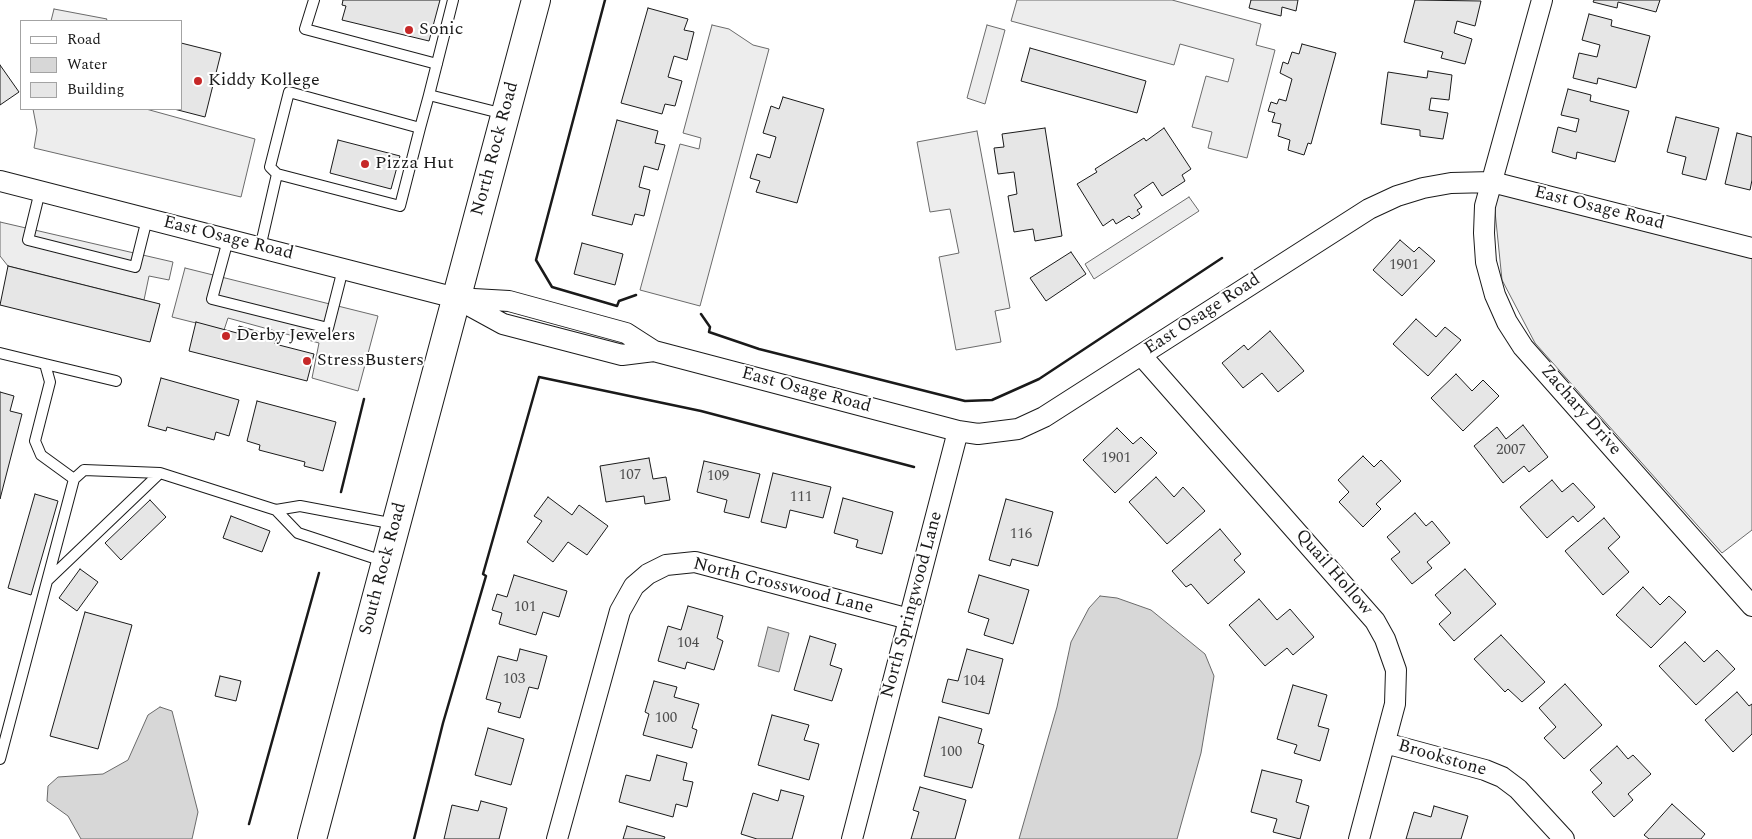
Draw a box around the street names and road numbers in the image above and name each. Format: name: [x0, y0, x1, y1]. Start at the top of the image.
street label: North Rock Road: [468, 80, 524, 218]
street label: East Osage Road: [1532, 182, 1666, 236]
street label: East Osage Road: [161, 212, 295, 266]
street label: East Osage Road: [1141, 270, 1265, 360]
street label: Zachary Drive: [1535, 361, 1625, 461]
street label: East Osage Road: [739, 363, 873, 419]
street label: South Rock Road: [356, 500, 412, 638]
street label: North Springwood Lane: [878, 509, 948, 701]
street label: Quail Hollow: [1290, 526, 1376, 620]
street label: North Crosswood Lane: [691, 554, 875, 620]
street label: Brookstone: [1395, 736, 1489, 782]

